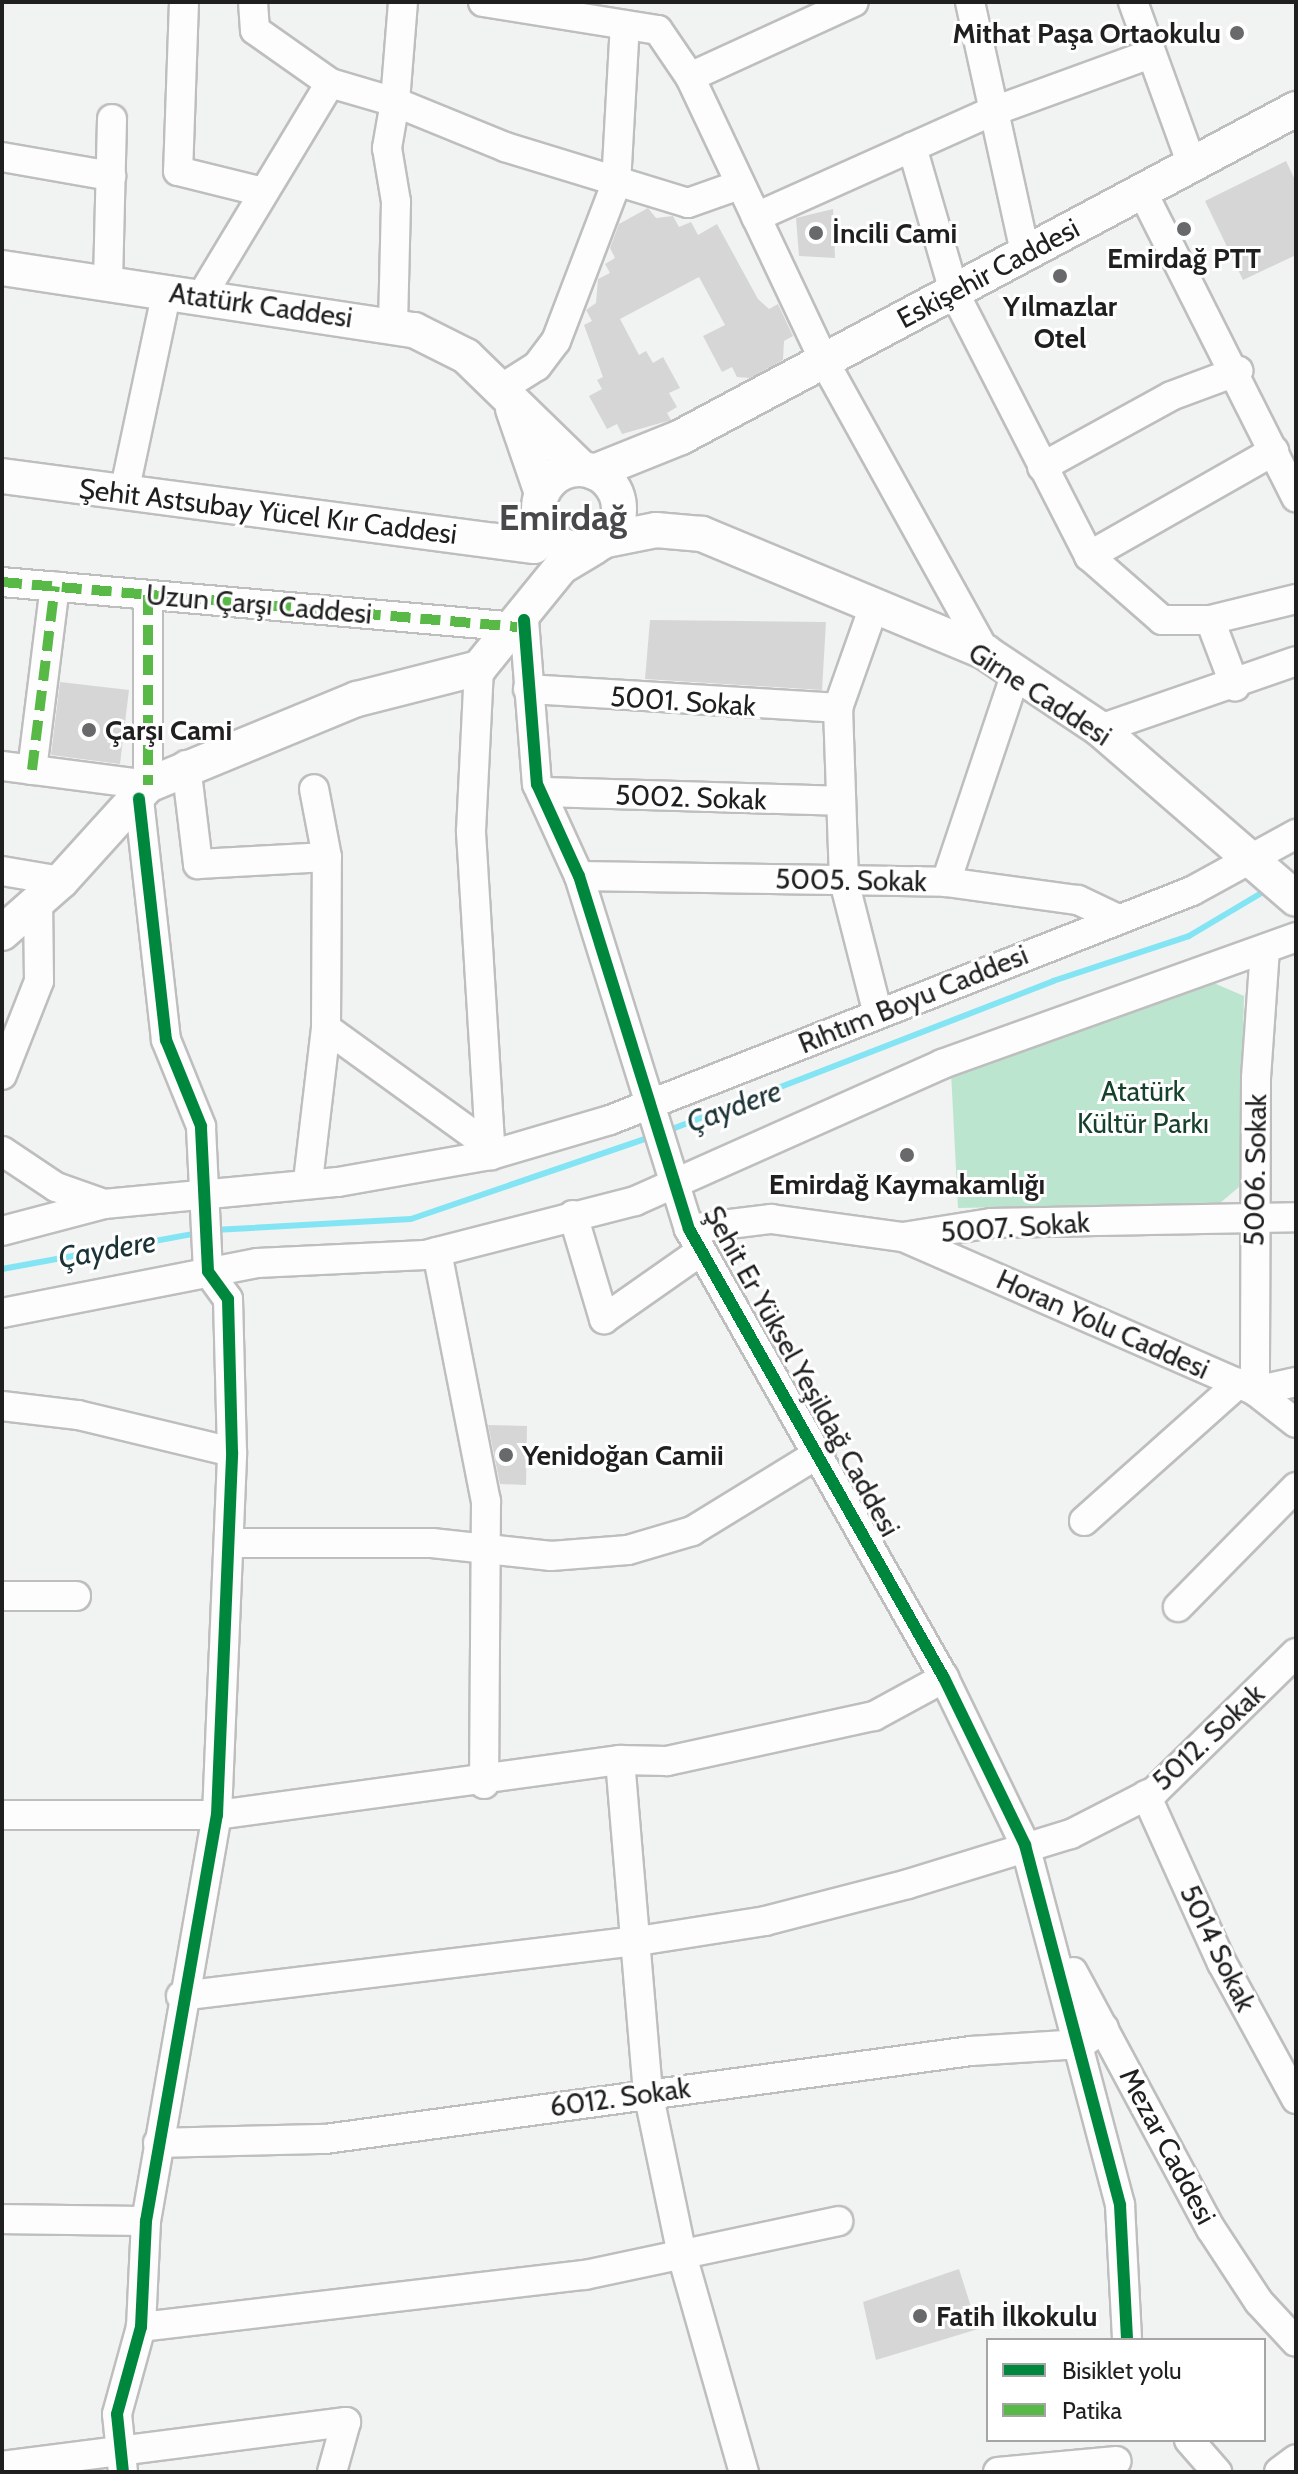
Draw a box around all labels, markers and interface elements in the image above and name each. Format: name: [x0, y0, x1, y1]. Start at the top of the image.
place label: Mithat Paşa Ortaokulu: [953, 16, 1221, 50]
marker: Mithat Paşa Ortaokulu: [1228, 24, 1246, 42]
street label: Eskişehir Caddesi: [891, 211, 1085, 335]
place label: İncili Cami: [832, 216, 957, 250]
marker: Emirdağ PTT: [1175, 220, 1193, 238]
marker: İncili Cami: [807, 224, 825, 242]
place label: Emirdağ PTT: [1107, 241, 1261, 275]
marker: Yılmazlar Otel: [1051, 267, 1069, 285]
street label: Atatürk Caddesi: [167, 276, 355, 334]
place label: Yılmazlar Otel: [1003, 289, 1117, 355]
street label: Şehit Astsubay Yücel Kır Caddesi: [77, 471, 459, 551]
district label: Emirdağ: [499, 496, 627, 540]
street label: Uzun Çarşı Caddesi: [145, 577, 373, 631]
street label: Girne Caddesi: [962, 635, 1118, 753]
street label: 5001. Sokak: [609, 679, 757, 723]
place label: Çarşı Cami: [105, 713, 232, 747]
marker: Çarşı Cami: [80, 721, 98, 739]
street label: 5002. Sokak: [615, 778, 767, 816]
street label: 5005. Sokak: [775, 862, 927, 898]
street label: Rıhtım Boyu Caddesi: [793, 938, 1033, 1060]
water label: Çaydere: [682, 1073, 786, 1141]
park label: Atatürk Kültür Parkı: [1077, 1074, 1209, 1140]
street label: 5006. Sokak: [1237, 1094, 1273, 1246]
marker: Emirdağ Kaymakamlığı: [898, 1146, 916, 1164]
place label: Emirdağ Kaymakamlığı: [769, 1167, 1045, 1201]
street label: Şehit Er Yüksel Yeşildağ Caddesi: [697, 1200, 907, 1542]
street label: 5007. Sokak: [939, 1205, 1091, 1249]
water label: Çaydere: [55, 1224, 159, 1276]
street label: Horan Yolu Caddesi: [992, 1262, 1214, 1386]
place label: Yenidoğan Camii: [522, 1438, 724, 1472]
marker: Yenidoğan Camii: [497, 1446, 515, 1464]
street label: 5012. Sokak: [1145, 1677, 1271, 1797]
street label: 5014 Sokak: [1173, 1879, 1263, 2017]
street label: Mezar Caddesi: [1113, 2062, 1223, 2230]
street label: 6012. Sokak: [548, 2071, 692, 2123]
place label: Fatih İlkokulu: [936, 2299, 1097, 2333]
marker: Fatih İlkokulu: [911, 2307, 929, 2325]
legend: [986, 2338, 1266, 2442]
text: Bisiklet yolu: [1062, 2356, 1182, 2385]
text: Patika: [1062, 2396, 1122, 2425]

